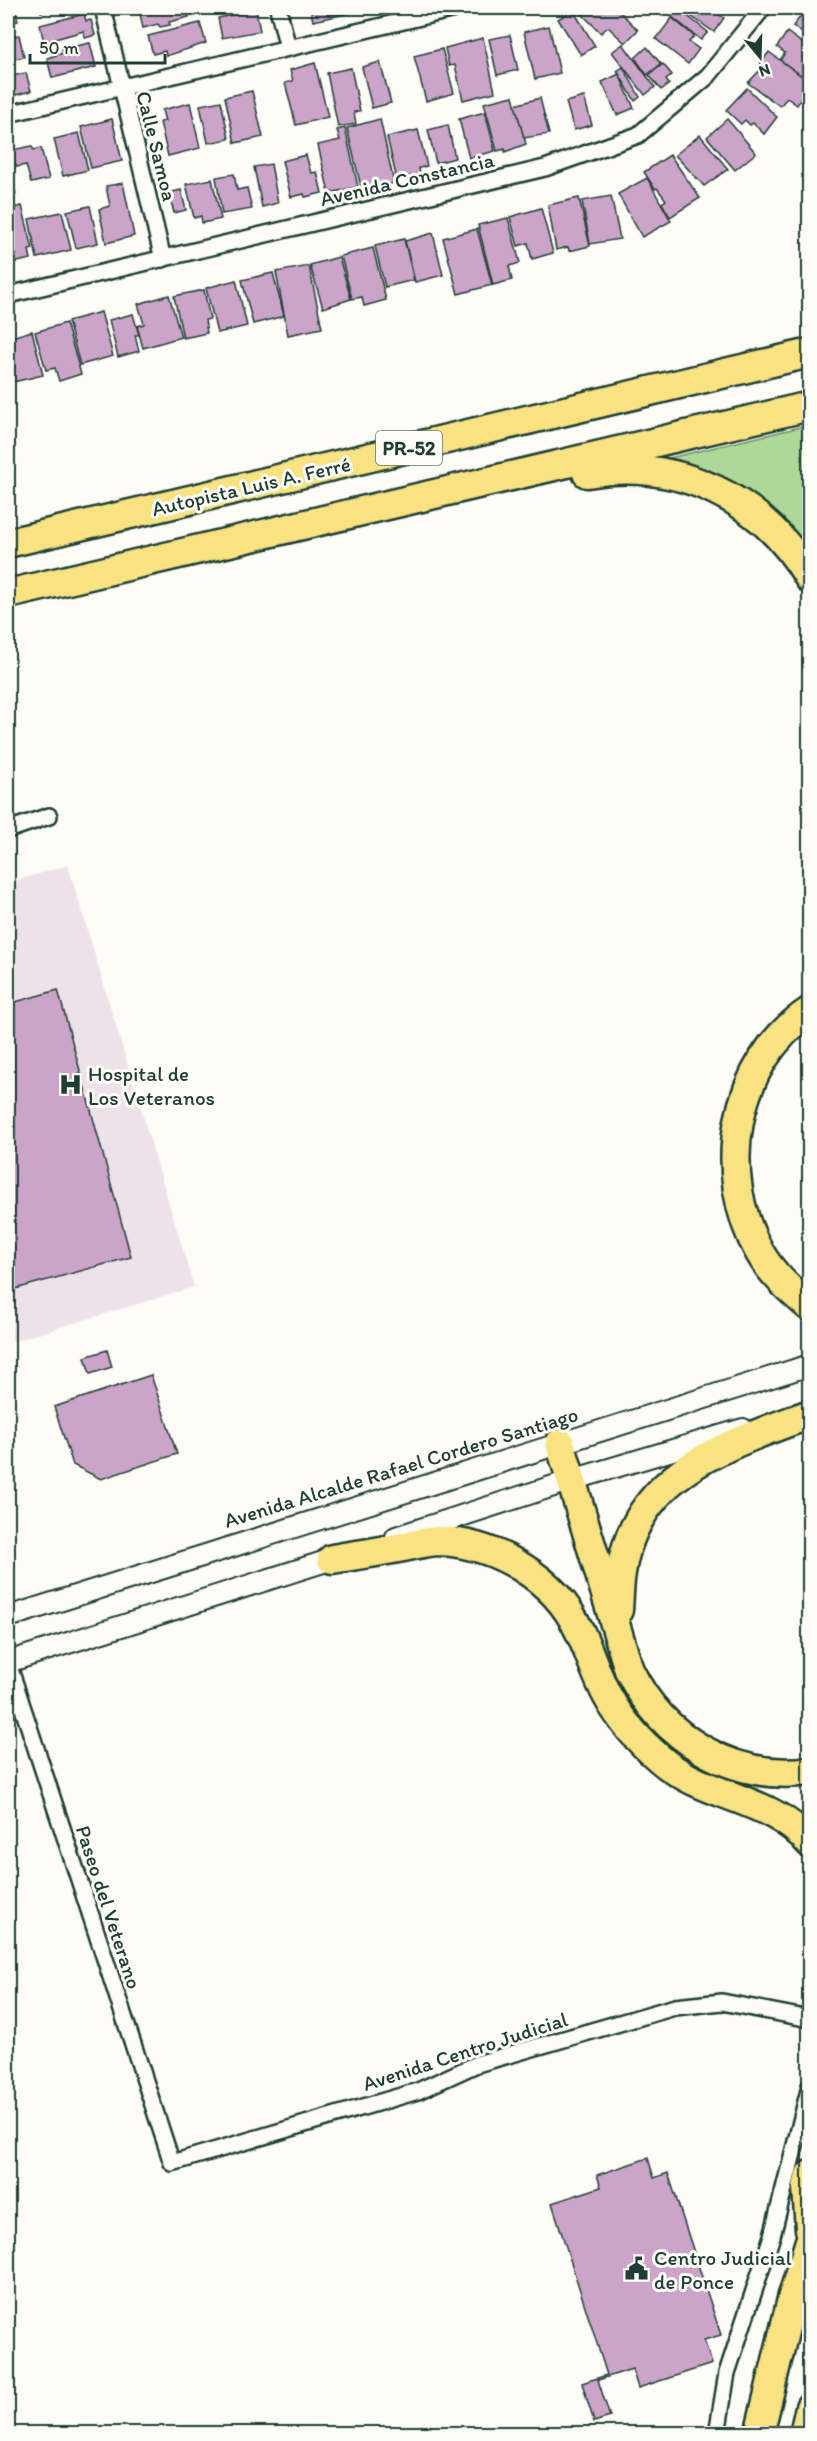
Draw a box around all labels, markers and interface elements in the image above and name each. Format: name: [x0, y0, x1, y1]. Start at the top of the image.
scale bar: [30, 27, 165, 65]
north arrow: [730, 27, 790, 87]
text: 50 m: [39, 37, 79, 59]
text: N: [757, 60, 773, 81]
street label: Calle Samoa: [131, 88, 183, 204]
street label: Avenida Constancia: [318, 147, 497, 211]
road number: PR-52: [376, 431, 442, 465]
street label: Autopista Luis A. Ferré: [149, 451, 353, 521]
place label: Hospital de Los Veteranos: [88, 1061, 215, 1110]
hospital icon: Hospital de Los Veteranos: [57, 1072, 83, 1098]
street label: Avenida Alcalde Rafael Cordero Santiago: [221, 1401, 581, 1533]
street label: Paseo del Veterano: [71, 1822, 147, 1992]
street label: Avenida Centro Judicial: [359, 2006, 571, 2096]
place label: Centro Judicial de Ponce: [654, 2245, 792, 2294]
public building icon: Centro Judicial de Ponce: [623, 2256, 649, 2282]

